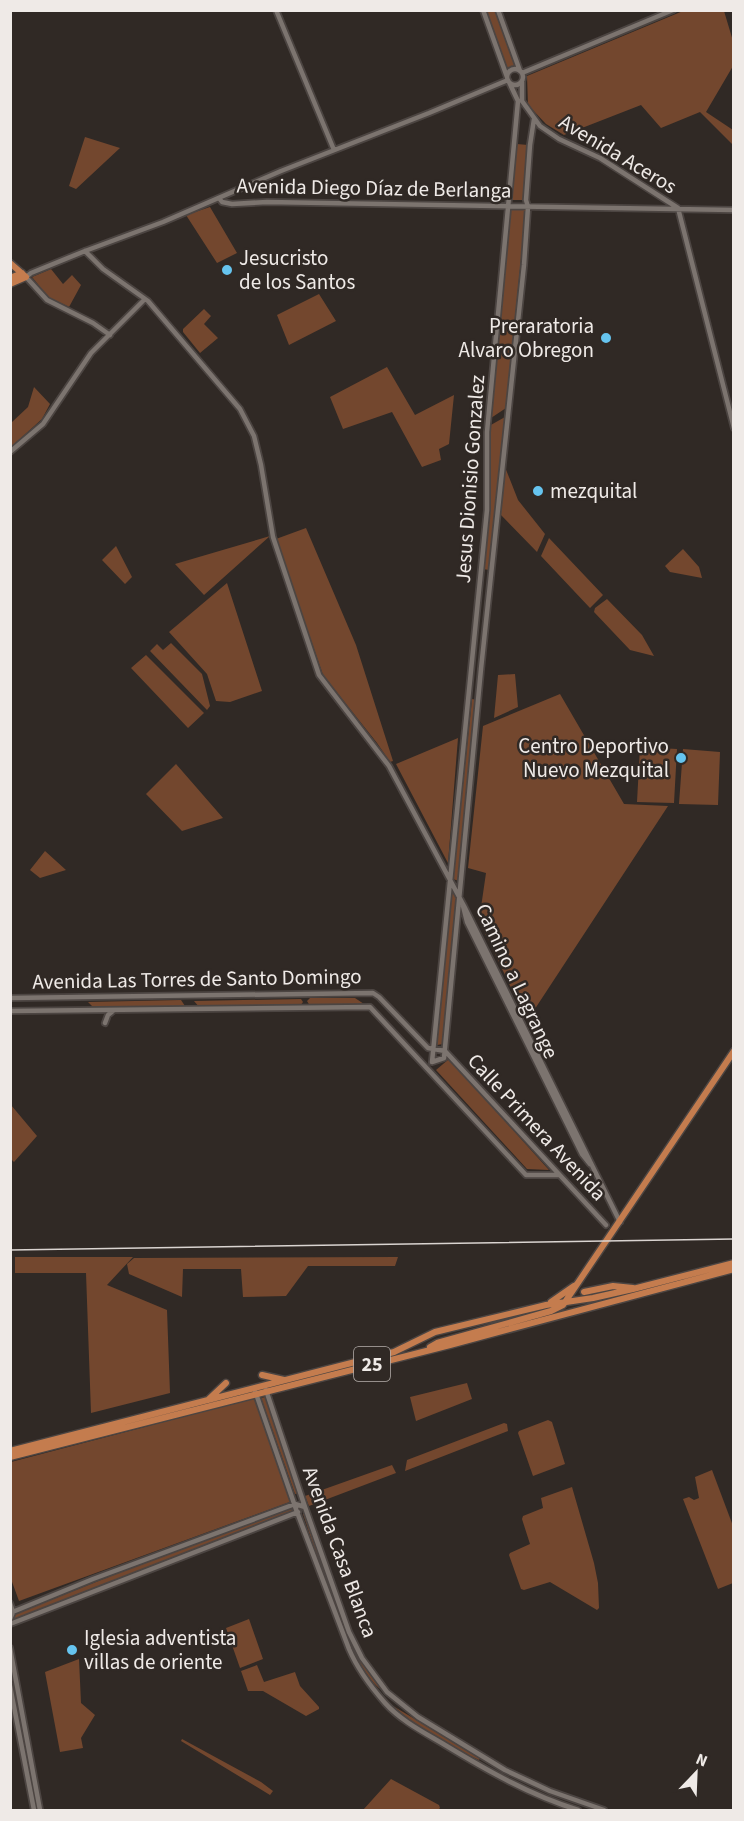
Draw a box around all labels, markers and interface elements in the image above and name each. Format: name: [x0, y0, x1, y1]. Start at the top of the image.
street label: Avenida Aceros: [553, 107, 683, 201]
street label: Avenida Diego Díaz de Berlanga: [236, 171, 512, 205]
place label: Jesucristo de los Santos: [239, 243, 355, 297]
marker: Jesucristo de los Santos: [220, 263, 234, 277]
place label: Preraratoria Alvaro Obregon: [459, 311, 594, 365]
marker: Preraratoria Alvaro Obregon: [599, 331, 613, 345]
street label: Jesus Dionisio Gonzalez: [448, 374, 492, 584]
place label: mezquital: [550, 476, 637, 506]
marker: mezquital: [531, 484, 545, 498]
place label: Centro Deportivo Nuevo Mezquital: [518, 731, 669, 785]
marker: Centro Deportivo Nuevo Mezquital: [674, 751, 688, 765]
street label: Camino a Lagrange: [468, 899, 566, 1063]
street label: Avenida Las Torres de Santo Domingo: [32, 961, 362, 997]
street label: Calle Primera Avenida: [461, 1047, 613, 1207]
road number: 25: [354, 1347, 390, 1381]
street label: Avenida Casa Blanca: [295, 1462, 385, 1642]
place label: Iglesia adventista villas de oriente: [84, 1623, 236, 1677]
marker: Iglesia adventista villas de oriente: [65, 1643, 79, 1657]
north arrow: [666, 1743, 726, 1803]
text: N: [692, 1748, 711, 1772]

